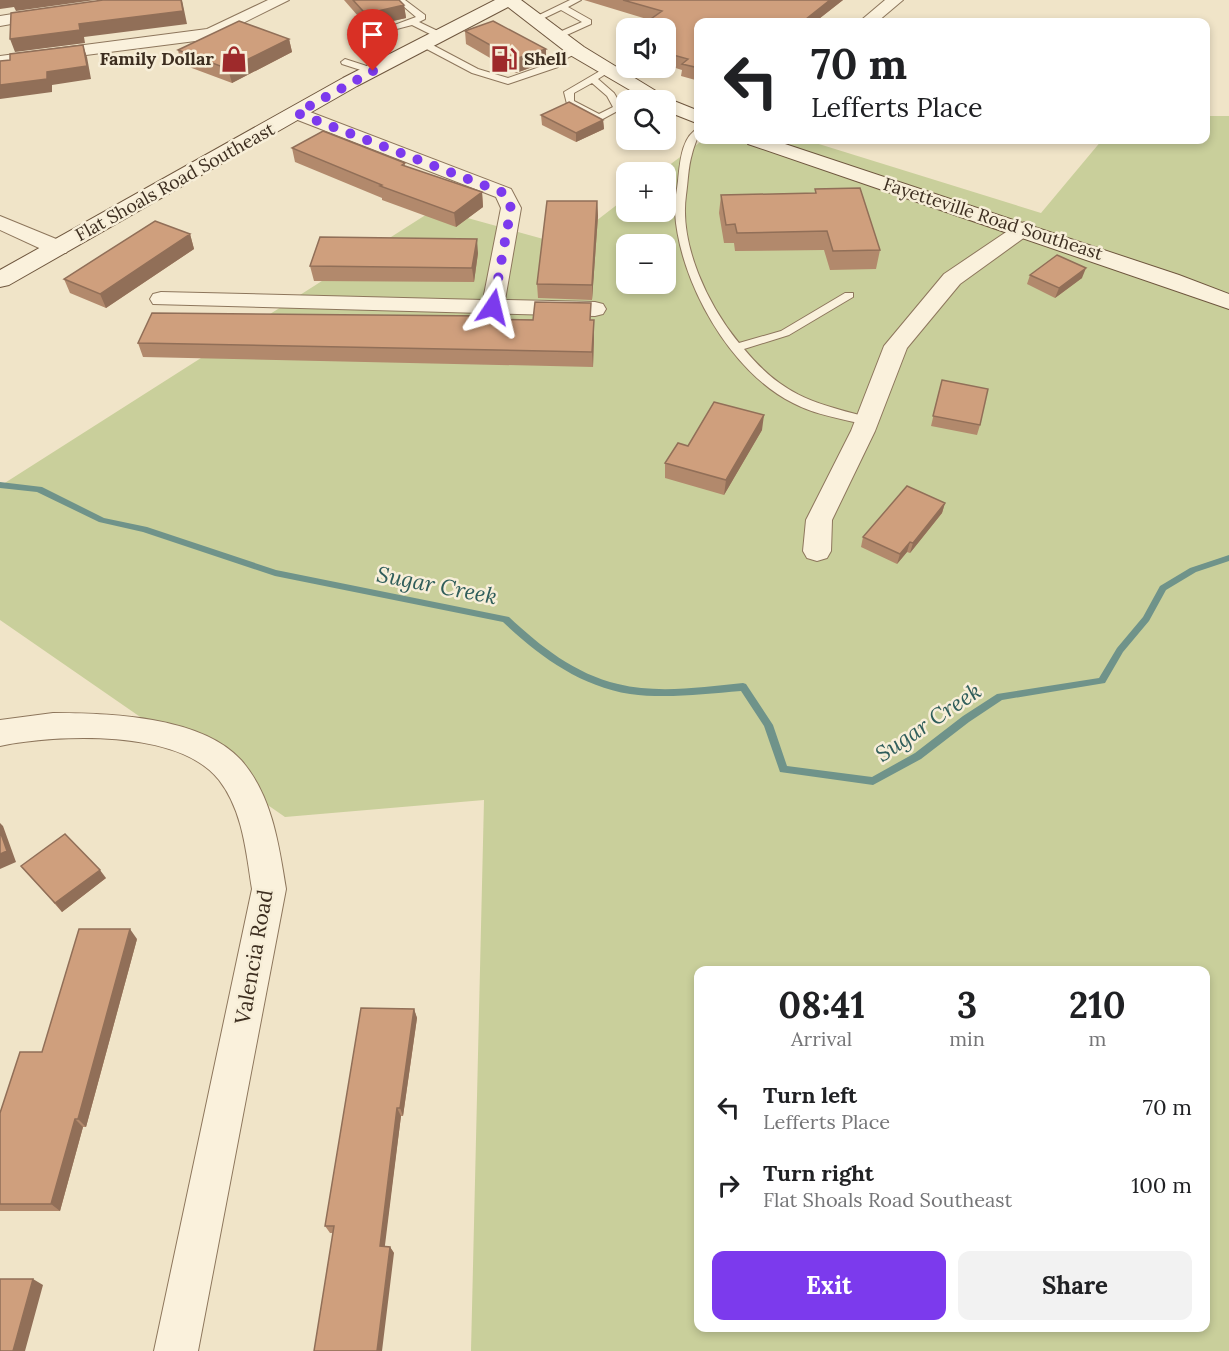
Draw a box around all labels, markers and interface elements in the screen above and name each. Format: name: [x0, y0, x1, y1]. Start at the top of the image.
pin: [347, 9, 398, 71]
icon: arrive: [356, 18, 389, 51]
map controls: [616, 18, 676, 294]
button: sound: [616, 18, 676, 78]
text: 70 m: [811, 37, 907, 91]
icon: left: [712, 42, 790, 120]
shop icon: Family Dollar: [219, 44, 249, 74]
fuel station icon: Shell: [489, 44, 519, 74]
place label: Family Dollar: [99, 47, 214, 70]
place label: Shell: [524, 47, 567, 70]
button: search: [616, 90, 676, 150]
text: Lefferts Place: [811, 90, 983, 124]
street label: Flat Shoals Road Southeast: [71, 117, 278, 246]
button: +: [616, 162, 676, 222]
street label: Fayetteville Road Southeast: [880, 172, 1106, 265]
button: −: [616, 234, 676, 294]
position arrow: [461, 275, 525, 339]
water label: Sugar Creek: [374, 560, 500, 610]
water label: Sugar Creek: [870, 676, 986, 768]
street label: Valencia Road: [228, 888, 279, 1027]
text: 08:41: [778, 982, 865, 1028]
text: 3: [957, 982, 977, 1028]
text: 210: [1069, 982, 1126, 1028]
text: Arrival: [791, 1026, 852, 1051]
text: min: [949, 1026, 985, 1051]
text: m: [1088, 1026, 1106, 1051]
text: Turn left: [763, 1081, 857, 1109]
icon: left: [712, 1091, 745, 1124]
text: 70 m: [1143, 1093, 1192, 1121]
text: Lefferts Place: [763, 1109, 890, 1134]
text: Turn right: [763, 1159, 874, 1187]
icon: right: [712, 1169, 745, 1202]
text: 100 m: [1131, 1171, 1192, 1199]
text: Flat Shoals Road Southeast: [763, 1187, 1012, 1212]
button: Exit: [712, 1251, 946, 1320]
button: Share: [958, 1251, 1192, 1320]

